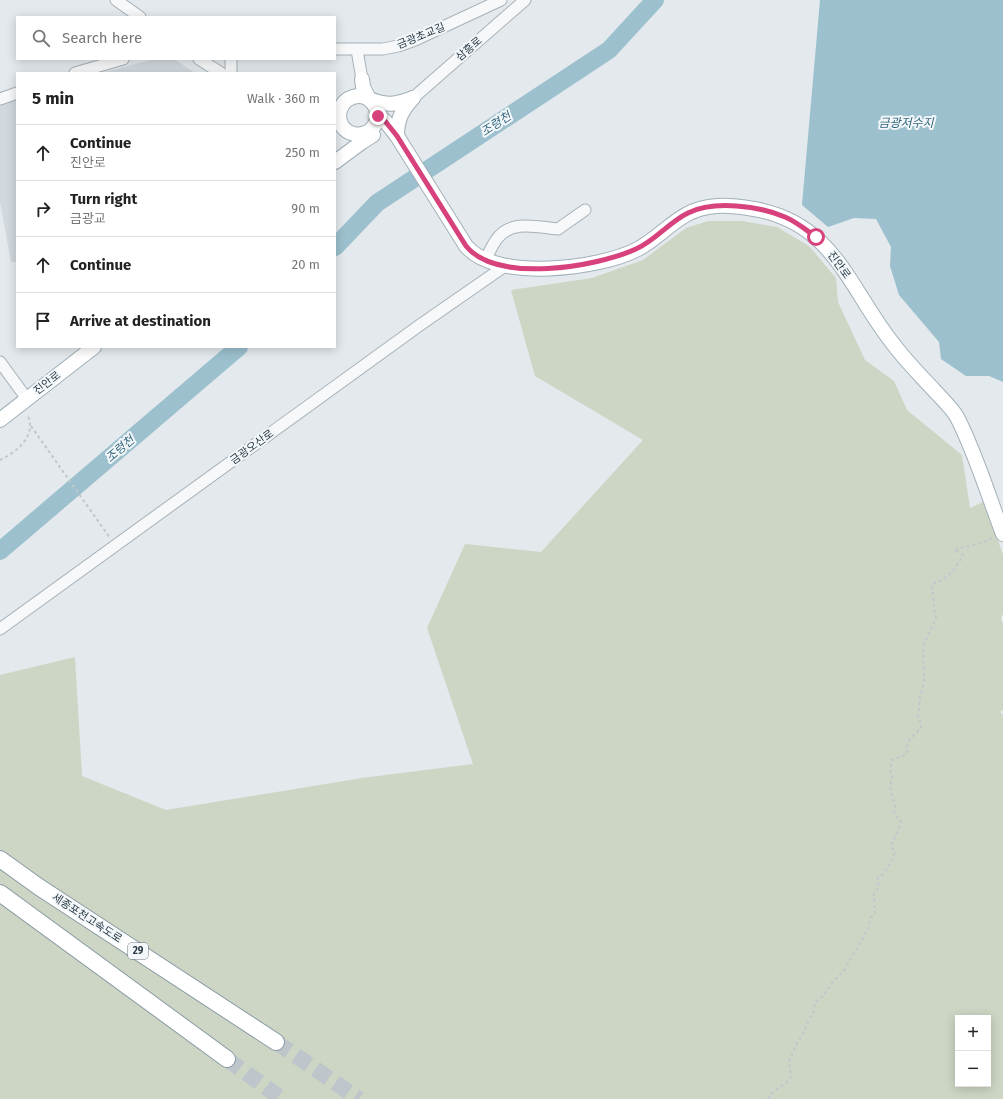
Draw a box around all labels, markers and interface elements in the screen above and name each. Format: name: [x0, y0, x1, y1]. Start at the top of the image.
search box: [16, 16, 336, 60]
street label: 금광초교길: [395, 20, 447, 52]
icon: search: [30, 27, 52, 49]
text: Search here: [62, 29, 142, 47]
street label: 삼흥로: [453, 34, 485, 64]
text: 5 min: [32, 88, 74, 109]
text: Walk · 360 m: [247, 91, 320, 106]
route end: [369, 107, 387, 125]
water label: 조령천: [478, 108, 515, 139]
water label: 금광저수지: [878, 116, 935, 130]
text: Continue: [70, 134, 131, 152]
icon: ahead: [32, 142, 54, 164]
text: 250 m: [285, 145, 320, 160]
text: 진안로: [70, 155, 106, 170]
text: Turn right: [70, 190, 137, 208]
icon: right: [32, 198, 54, 220]
text: 90 m: [291, 201, 320, 216]
text: 금광교: [70, 211, 106, 226]
route start: [807, 228, 825, 246]
street label: 진안로: [825, 249, 853, 281]
icon: ahead: [32, 254, 54, 276]
text: Continue: [70, 256, 131, 274]
text: 20 m: [292, 257, 320, 272]
icon: arrive: [32, 310, 54, 332]
text: Arrive at destination: [70, 312, 211, 330]
street label: 진안로: [31, 369, 63, 397]
street label: 금광오산로: [228, 427, 276, 467]
water label: 조령천: [103, 432, 139, 465]
street label: 세종포천고속도로: [50, 890, 124, 946]
road number: 29: [128, 943, 148, 959]
map controls: [955, 1015, 991, 1087]
button: +: [955, 1015, 991, 1051]
button: −: [955, 1051, 991, 1087]

